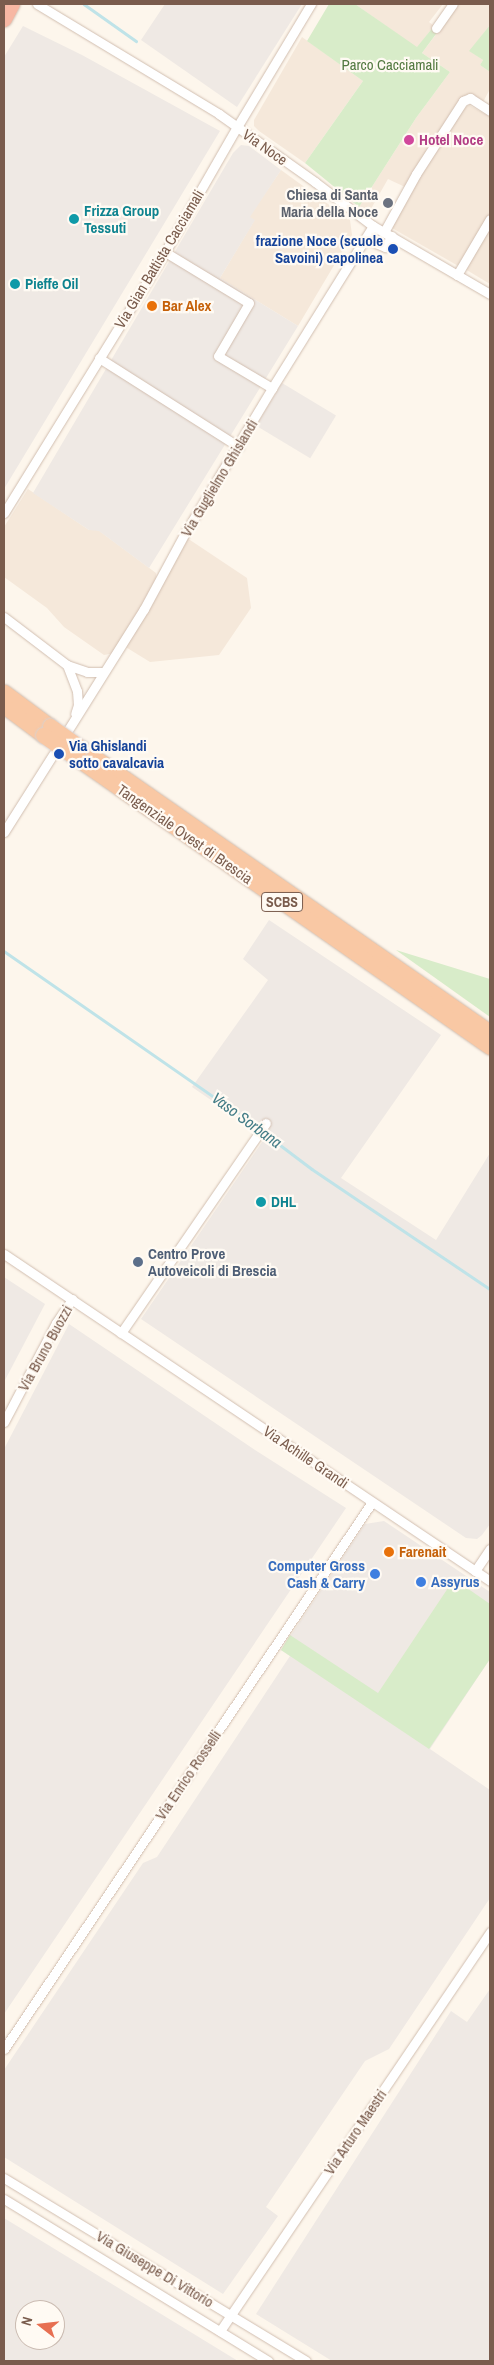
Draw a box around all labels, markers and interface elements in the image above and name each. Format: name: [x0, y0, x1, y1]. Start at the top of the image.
park label: Parco Cacciamali: [341, 56, 439, 74]
street label: Via Noce: [239, 125, 291, 169]
place label: Hotel Noce: [419, 131, 483, 149]
marker: Hotel Noce: [403, 134, 415, 146]
place label: Chiesa di Santa Maria della Noce: [281, 185, 378, 220]
street label: Via Gian Battista Cacciamali: [110, 186, 208, 332]
marker: Chiesa di Santa Maria della Noce: [382, 197, 394, 209]
place label: Frizza Group Tessuti: [84, 201, 159, 236]
marker: Frizza Group Tessuti: [68, 213, 80, 225]
place label: frazione Noce (scuole Savoini) capolinea: [256, 231, 383, 266]
marker: frazione Noce (scuole Savoini) capolinea: [387, 243, 399, 255]
place label: Pieffe Oil: [25, 275, 78, 293]
marker: Pieffe Oil: [9, 278, 21, 290]
place label: Bar Alex: [162, 297, 212, 315]
marker: Bar Alex: [146, 300, 158, 312]
street label: Via Guglielmo Ghislandi: [177, 416, 261, 540]
place label: Via Ghislandi sotto cavalcavia: [69, 736, 164, 771]
marker: Via Ghislandi sotto cavalcavia: [53, 748, 65, 760]
street label: Tangenziale Ovest di Brescia: [114, 780, 256, 888]
road number: SCBS: [261, 890, 303, 914]
water label: Vaso Sorbana: [208, 1088, 286, 1152]
place label: DHL: [271, 1193, 296, 1211]
marker: DHL: [255, 1196, 267, 1208]
place label: Centro Prove Autoveicoli di Brescia: [148, 1244, 277, 1279]
marker: Centro Prove Autoveicoli di Brescia: [132, 1256, 144, 1268]
street label: Via Bruno Buozzi: [14, 1302, 76, 1394]
street label: Via Achille Grandi: [260, 1422, 352, 1492]
place label: Farenait: [399, 1543, 446, 1561]
marker: Farenait: [383, 1546, 395, 1558]
place label: Computer Gross Cash & Carry: [268, 1556, 365, 1591]
marker: Computer Gross Cash & Carry: [369, 1568, 381, 1580]
place label: Assyrus: [431, 1573, 480, 1591]
marker: Assyrus: [415, 1576, 427, 1588]
street label: Via Enrico Rosselli: [151, 1727, 225, 1823]
street label: Via Arturo Maestri: [320, 2086, 390, 2178]
street label: Via Giuseppe Di Vittorio: [93, 2227, 217, 2311]
north arrow: [15, 2300, 65, 2350]
text: N: [17, 2315, 36, 2328]

